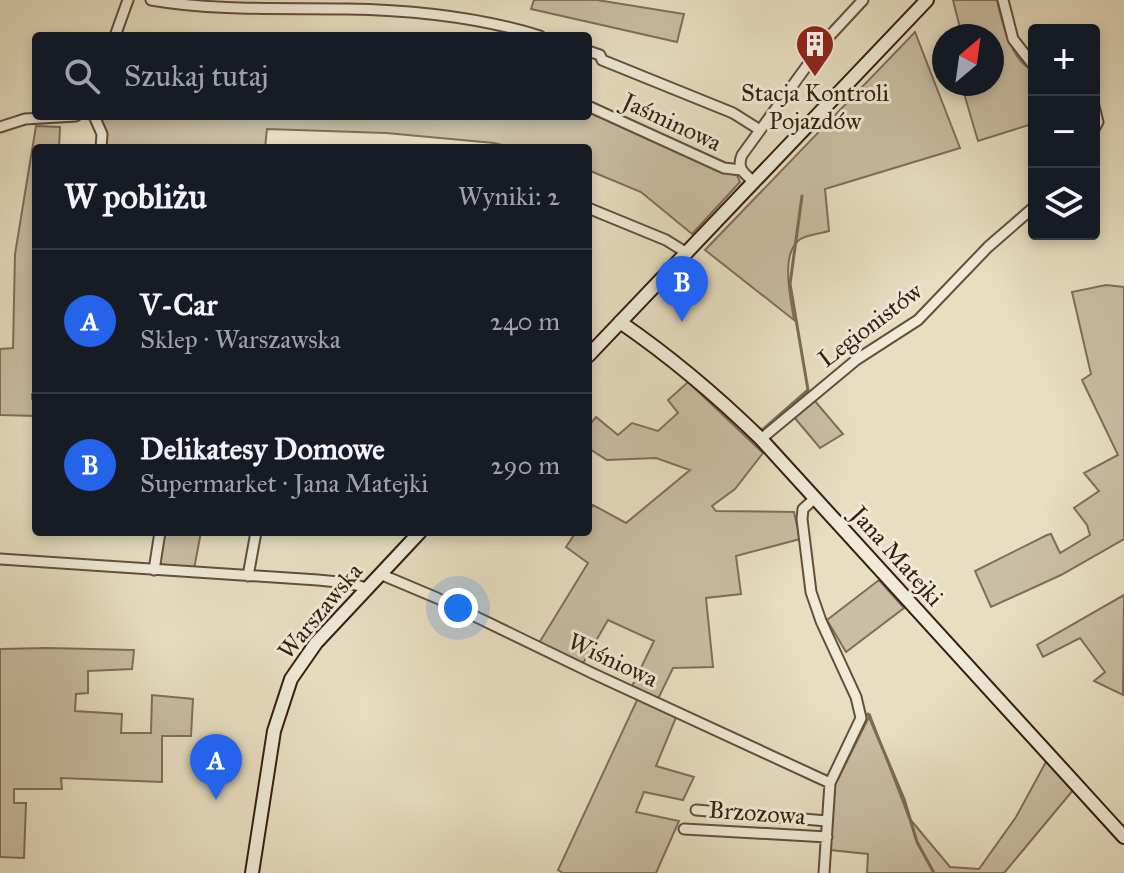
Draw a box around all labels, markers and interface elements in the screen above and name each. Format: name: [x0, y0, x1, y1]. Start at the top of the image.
building icon: Stacja Kontroli Pojazdów: [794, 23, 836, 78]
north arrow: [932, 24, 1004, 96]
map controls: [1028, 24, 1100, 240]
button: +: [1028, 24, 1100, 96]
search box: [32, 32, 592, 120]
icon: search: [60, 54, 104, 98]
text: Szukaj tutaj: [124, 58, 269, 94]
place label: Stacja Kontroli Pojazdów: [741, 78, 889, 136]
street label: Jaśminowa: [615, 85, 727, 158]
button: −: [1028, 96, 1100, 168]
button: layers: [1028, 168, 1100, 240]
text: W pobliżu: [64, 176, 207, 217]
text: Wyniki: 2: [458, 180, 560, 212]
pin: B: [656, 256, 708, 322]
street label: Legionistów: [812, 275, 929, 374]
text: V-Car: [140, 287, 218, 323]
text: A: [81, 305, 99, 337]
text: 240 m: [490, 305, 560, 337]
text: Sklep · Warszawska: [140, 323, 341, 355]
text: Delikatesy Domowe: [140, 431, 385, 467]
text: B: [81, 449, 99, 481]
text: 290 m: [491, 449, 560, 481]
text: Supermarket · Jana Matejki: [140, 467, 428, 499]
street label: Jana Matejki: [842, 498, 950, 613]
street label: Warszawska: [271, 556, 369, 665]
your location: [438, 588, 478, 628]
street label: Wiśniowa: [563, 626, 663, 694]
pin: A: [190, 734, 242, 800]
street label: Brzozowa: [707, 795, 807, 831]

